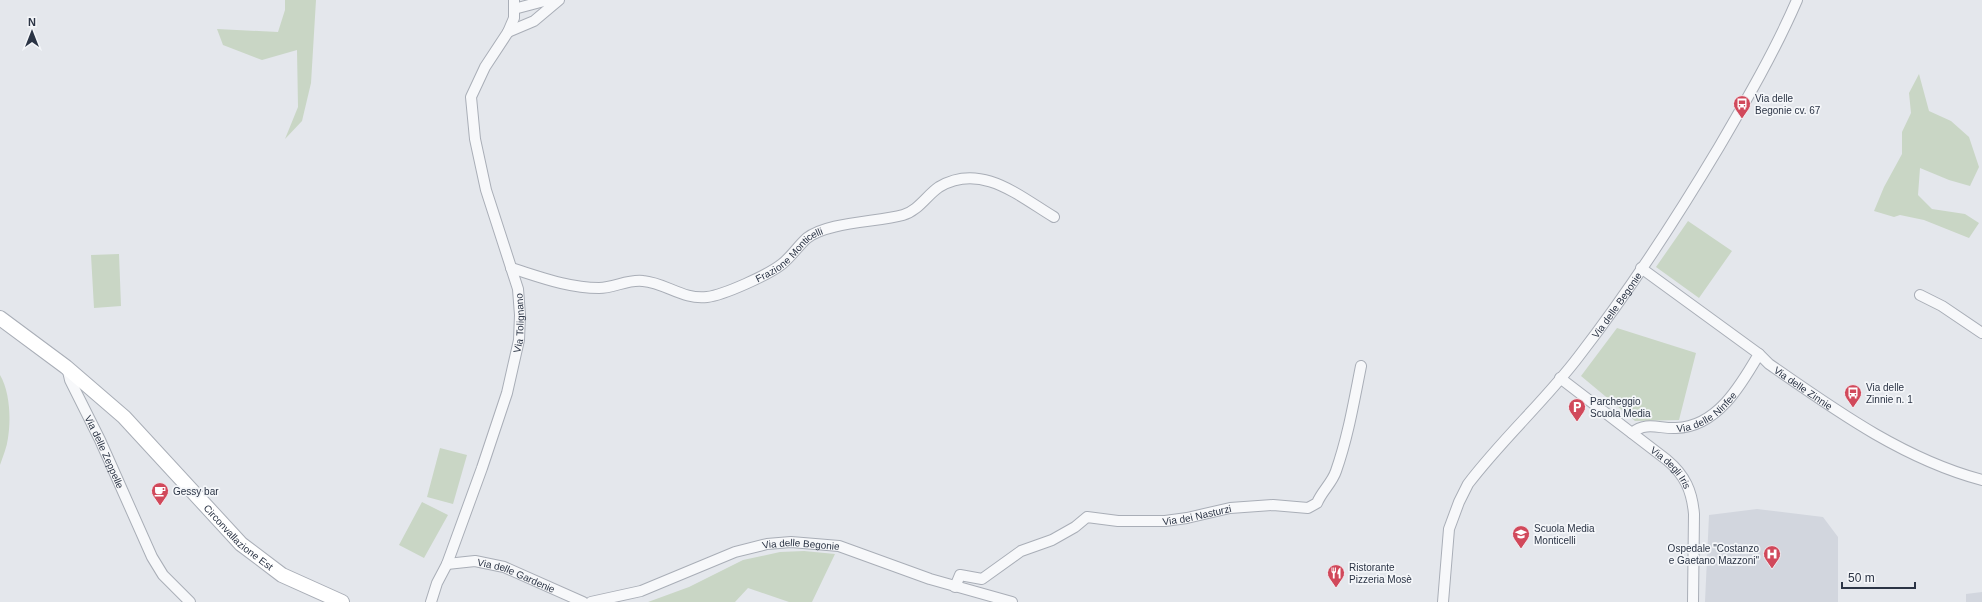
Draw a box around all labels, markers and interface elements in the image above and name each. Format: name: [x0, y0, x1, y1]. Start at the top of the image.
north arrow: [12, 12, 52, 52]
text: N: [28, 16, 36, 28]
place label: Via delle Begonie cv. 67: [1755, 93, 1821, 116]
bus stop icon: Via delle Begonie cv. 67: [1732, 94, 1752, 119]
street label: Frazione Monticelli: [754, 225, 824, 284]
street label: Via delle Begonie: [1589, 270, 1644, 340]
street label: Via Tolignano: [511, 292, 526, 354]
street label: Via delle Zinnie: [1772, 364, 1835, 412]
place label: Via delle Zinnie n. 1: [1866, 382, 1913, 405]
bus stop icon: Via delle Zinnie n. 1: [1843, 383, 1863, 408]
street label: Via delle Ninfee: [1676, 389, 1739, 434]
place label: Parcheggio Scuola Media: [1590, 396, 1651, 419]
parking icon: Parcheggio Scuola Media: [1567, 397, 1587, 422]
street label: Via delle Zeppelle: [83, 413, 126, 490]
street label: Via degli Iris: [1649, 444, 1693, 490]
cafe icon: Gessy bar: [150, 481, 170, 506]
place label: Gessy bar: [173, 486, 219, 497]
street label: Circonvallazione Est: [202, 502, 276, 572]
street label: Via dei Nasturzi: [1162, 502, 1232, 527]
place label: Scuola Media Monticelli: [1534, 523, 1595, 546]
school or university icon: Scuola Media Monticelli: [1511, 524, 1531, 549]
street label: Via delle Begonie: [761, 536, 841, 552]
place label: Ospedale "Costanzo e Gaetano Mazzoni": [1668, 543, 1759, 566]
hospital icon: Ospedale "Costanzo e Gaetano Mazzoni": [1762, 544, 1782, 569]
street label: Via delle Gardenie: [477, 556, 557, 595]
place label: Ristorante Pizzeria Mosè: [1349, 562, 1412, 585]
restaurant icon: Ristorante Pizzeria Mosè: [1326, 563, 1346, 588]
scale bar: [1842, 564, 1915, 590]
text: 50 m: [1848, 571, 1875, 585]

